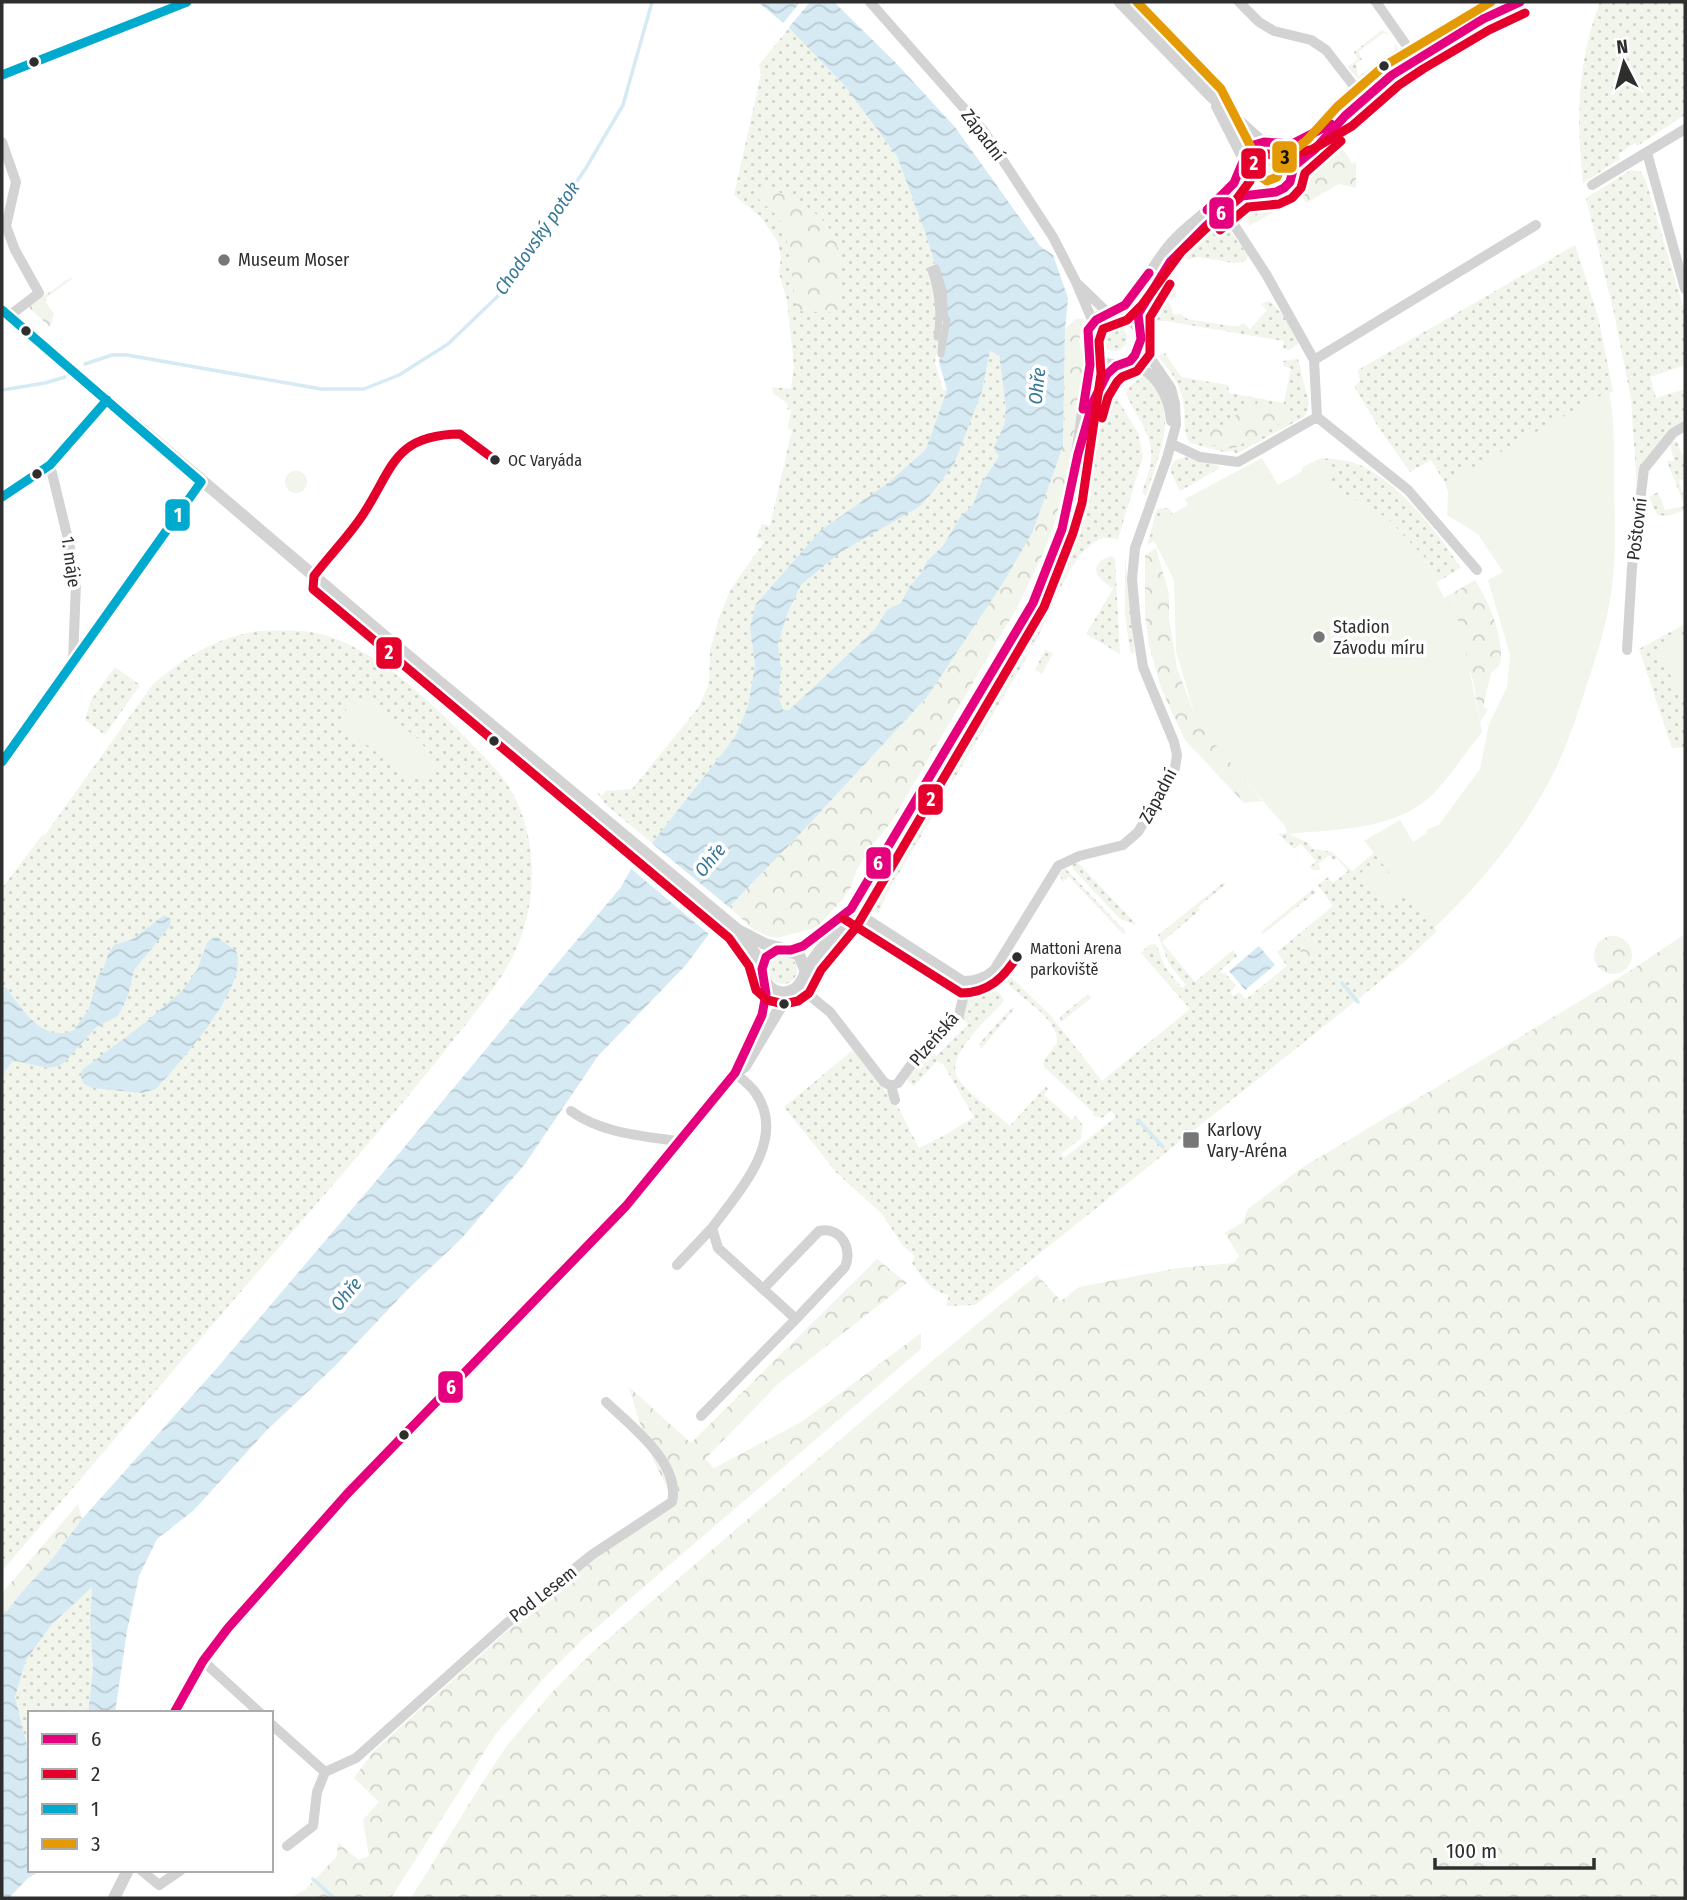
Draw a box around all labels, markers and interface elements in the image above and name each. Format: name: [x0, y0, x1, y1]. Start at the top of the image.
north arrow: [1589, 28, 1659, 98]
text: N: [1615, 35, 1629, 59]
unlabelled marker: [27, 55, 41, 69]
unlabelled marker: [1377, 59, 1391, 73]
street label: Západní: [956, 105, 1010, 166]
line badge: 3: [1271, 140, 1298, 174]
text: 3: [1280, 146, 1290, 169]
line badge: 2: [1240, 147, 1267, 180]
text: 2: [1249, 152, 1259, 175]
water label: Chodovský potok: [489, 177, 585, 299]
line badge: 6: [1208, 196, 1235, 230]
text: 6: [1216, 202, 1226, 225]
place label: Museum Moser: [238, 249, 350, 271]
marker: Museum Moser: [216, 252, 232, 268]
unlabelled marker: [19, 324, 33, 338]
water label: Ohře: [1024, 366, 1050, 406]
place label: OC Varyáda: [508, 451, 582, 470]
marker: OC Varyáda: [488, 453, 502, 467]
unlabelled marker: [30, 467, 44, 481]
street label: Poštovní: [1622, 496, 1652, 562]
line badge: 1: [164, 498, 191, 532]
text: 1: [174, 504, 182, 527]
street label: 1. máje: [57, 535, 85, 589]
place label: Stadion Závodu míru: [1333, 616, 1425, 659]
marker: Stadion Závodu míru: [1311, 629, 1327, 645]
line badge: 2: [375, 636, 403, 670]
text: 2: [384, 641, 394, 664]
unlabelled marker: [487, 734, 501, 748]
street label: Západní: [1134, 764, 1182, 827]
line badge: 2: [917, 783, 944, 816]
text: 2: [926, 788, 936, 811]
water label: Ohře: [689, 839, 731, 881]
line badge: 6: [865, 846, 892, 880]
text: 6: [873, 852, 883, 875]
place label: Mattoni Arena parkoviště: [1030, 939, 1122, 979]
marker: Mattoni Arena parkoviště: [1010, 950, 1024, 964]
unlabelled marker: [777, 997, 791, 1011]
street label: Plzeňská: [905, 1007, 963, 1070]
place label: Karlovy Vary-Aréna: [1207, 1119, 1287, 1162]
marker: Karlovy Vary-Aréna: [1181, 1130, 1201, 1150]
water label: Ohře: [325, 1273, 367, 1315]
line badge: 6: [437, 1370, 464, 1404]
text: 6: [446, 1376, 456, 1399]
unlabelled marker: [397, 1428, 411, 1442]
street label: Pod Lesem: [505, 1561, 581, 1627]
legend: [28, 1711, 273, 1872]
text: 6: [91, 1726, 101, 1752]
text: 2: [91, 1761, 100, 1787]
text: 1: [91, 1796, 99, 1822]
scale bar: [1435, 1826, 1594, 1870]
text: 3: [91, 1831, 100, 1857]
text: 100 m: [1446, 1838, 1497, 1864]

